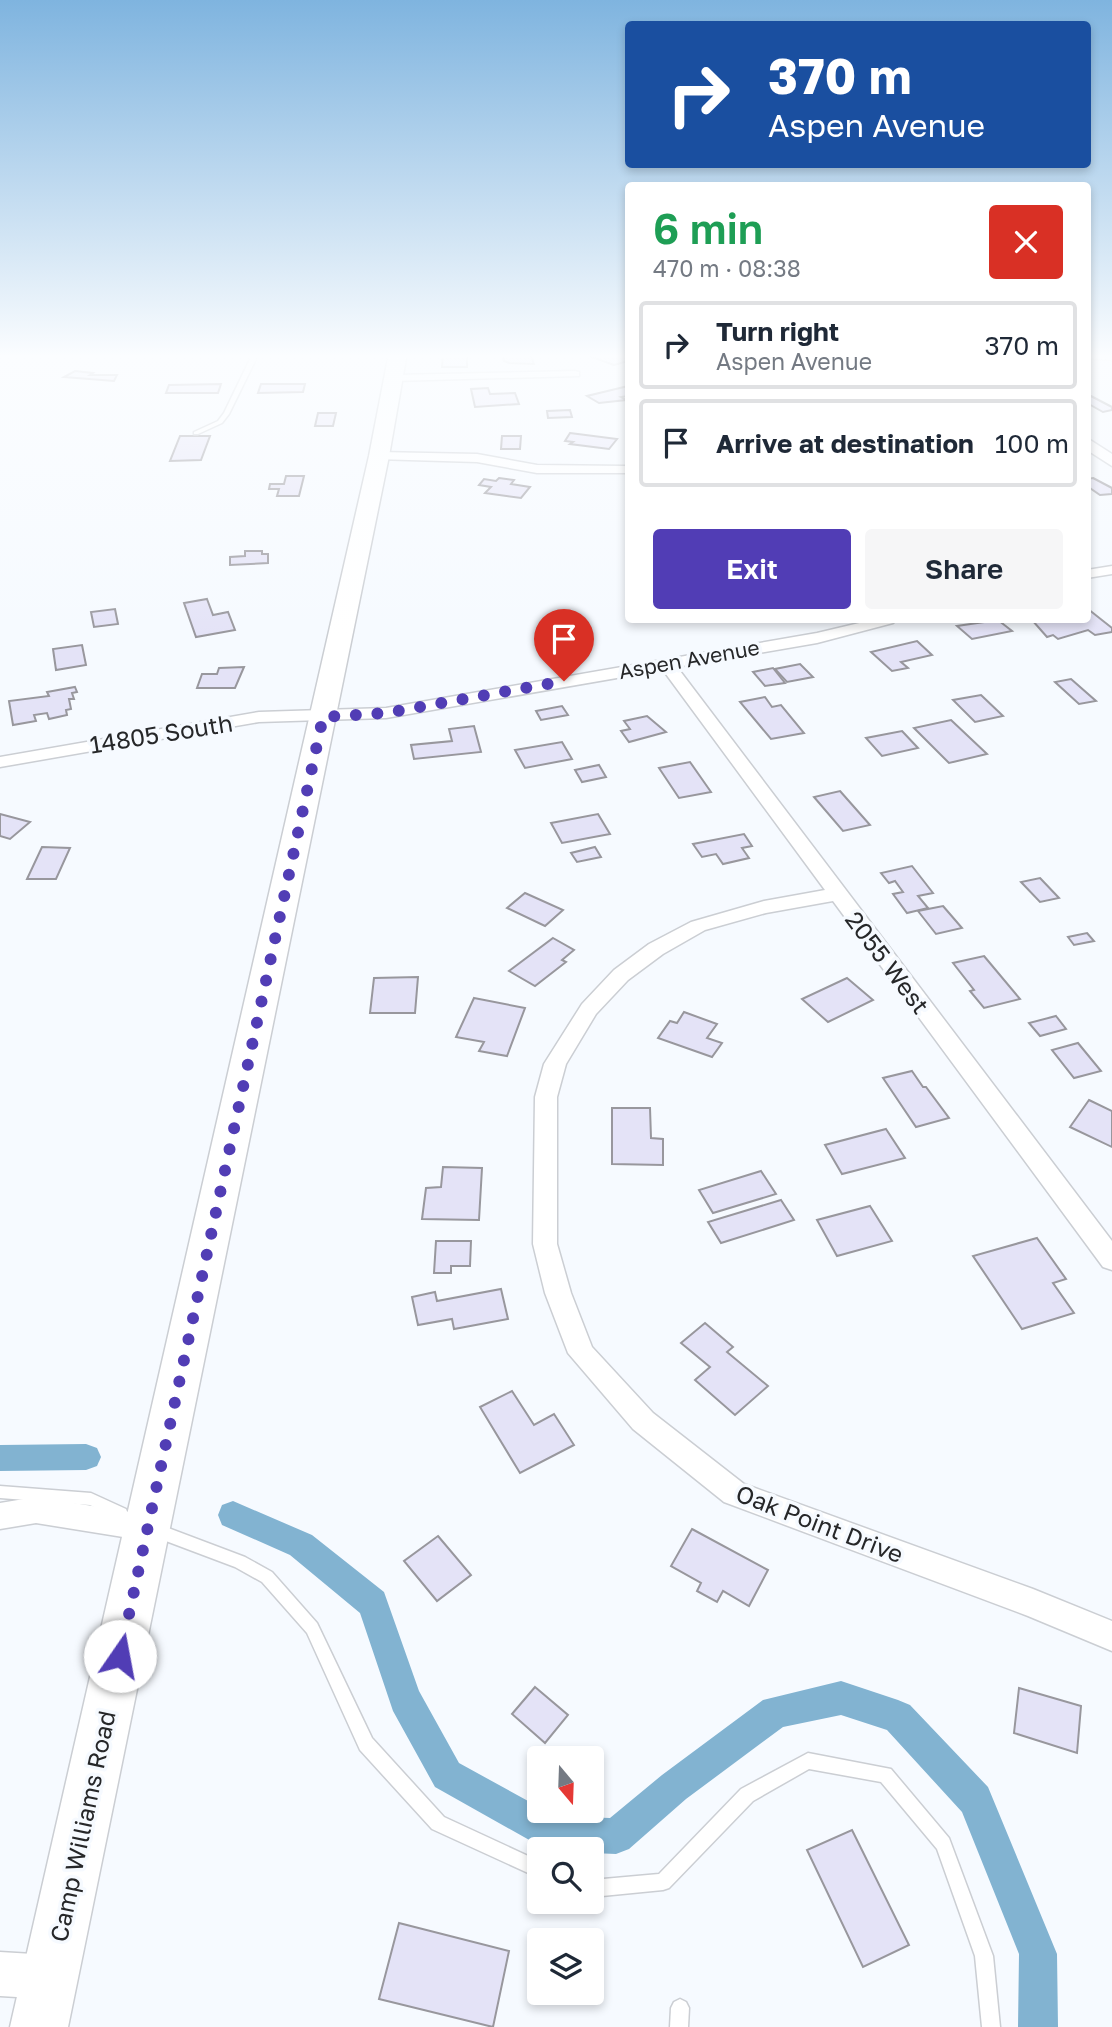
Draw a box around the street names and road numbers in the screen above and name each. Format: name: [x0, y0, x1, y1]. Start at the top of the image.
street label: Aspen Avenue: [617, 634, 761, 684]
street label: 14805 South: [87, 707, 235, 759]
street label: 2055 West: [840, 905, 936, 1019]
street label: Oak Point Drive: [732, 1478, 908, 1568]
street label: Camp Williams Road: [43, 1708, 121, 1944]

